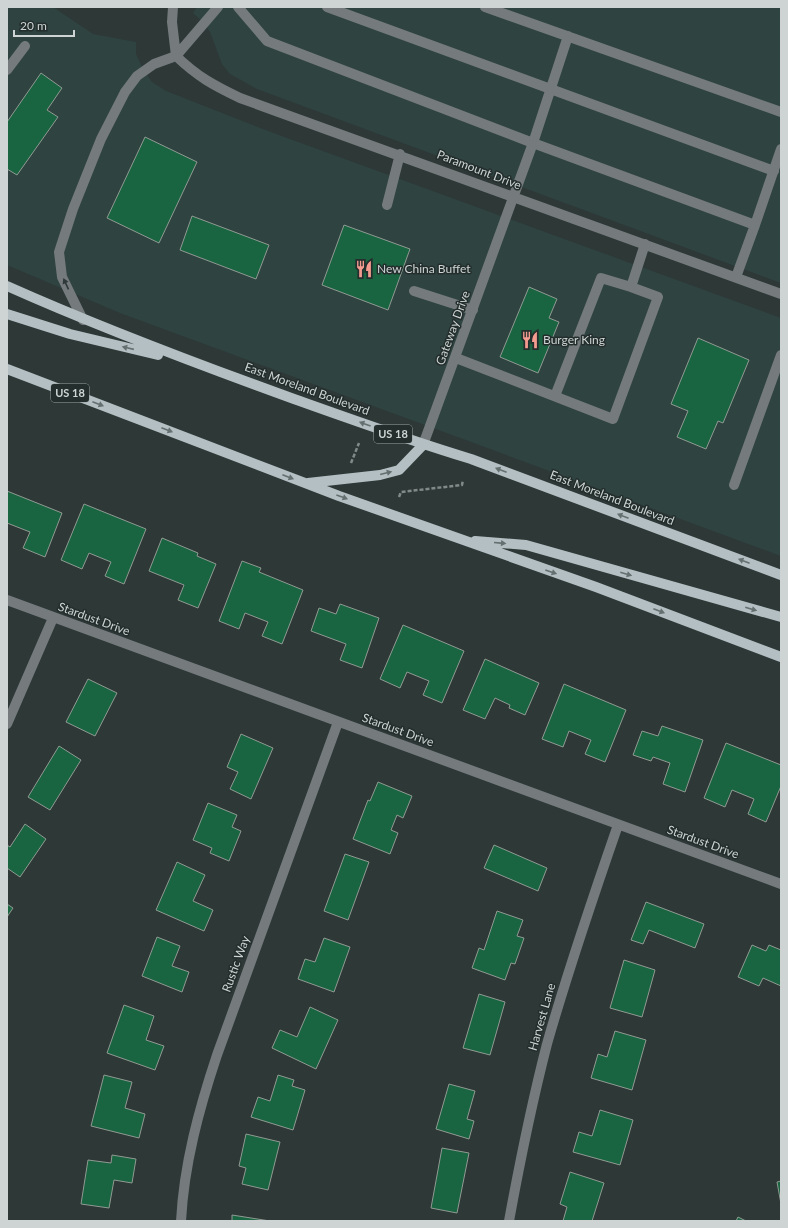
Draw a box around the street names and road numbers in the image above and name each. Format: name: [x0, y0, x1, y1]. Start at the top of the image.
street label: Paramount Drive: [435, 147, 523, 193]
street label: Gateway Drive: [432, 289, 473, 367]
street label: East Moreland Boulevard: [243, 359, 372, 418]
road number: US 18: [51, 384, 89, 402]
road number: US 18: [374, 425, 412, 443]
street label: East Moreland Boulevard: [548, 467, 676, 528]
street label: Stardust Drive: [56, 599, 132, 638]
street label: Stardust Drive: [360, 710, 436, 749]
street label: Stardust Drive: [665, 822, 741, 861]
street label: Rustic Way: [218, 933, 253, 994]
street label: Harvest Lane: [525, 981, 558, 1052]

